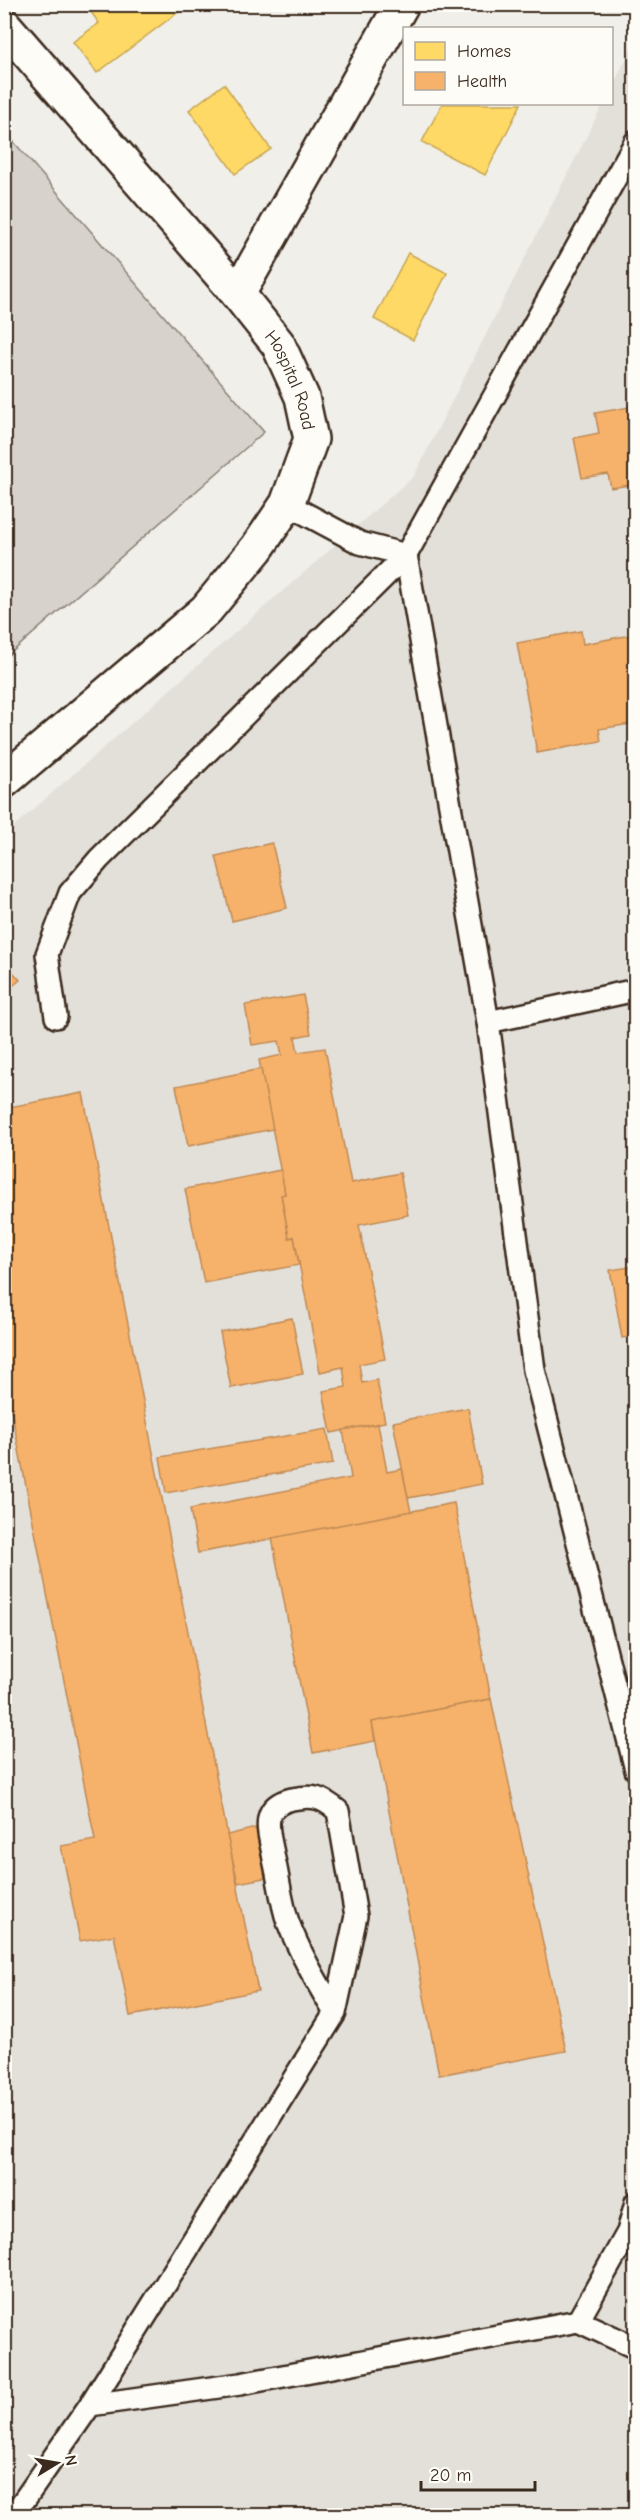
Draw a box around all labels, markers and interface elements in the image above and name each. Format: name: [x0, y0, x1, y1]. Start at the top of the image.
legend: [403, 27, 613, 105]
text: Homes: [457, 41, 511, 62]
text: Health: [457, 71, 507, 92]
street label: Hospital Road: [261, 326, 319, 432]
north arrow: [27, 2433, 87, 2493]
text: N: [61, 2453, 81, 2467]
scale bar: [421, 2454, 535, 2492]
text: 20 m: [430, 2465, 471, 2486]

